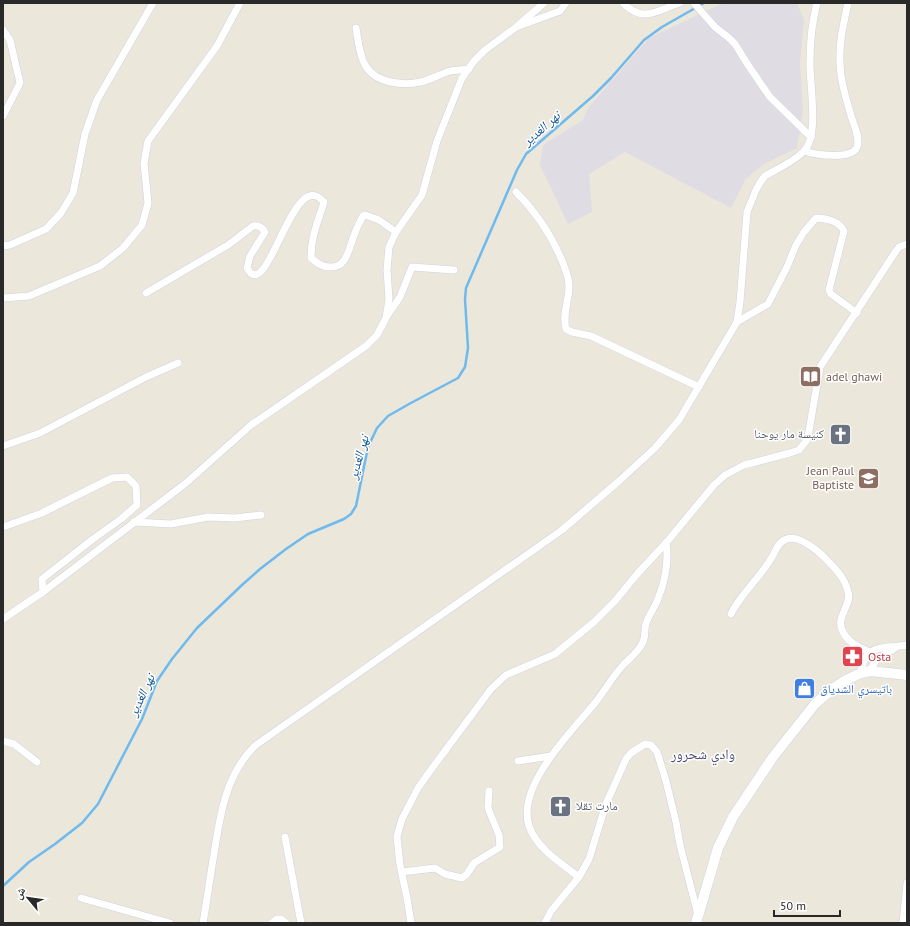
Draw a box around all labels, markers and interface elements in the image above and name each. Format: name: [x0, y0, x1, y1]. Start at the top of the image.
water label: نهر الغدير: [518, 106, 565, 150]
library icon: adel ghawi: [798, 364, 824, 390]
place label: adel ghawi: [826, 369, 882, 384]
church icon: كنيسة مار يوحنا: [827, 421, 853, 447]
place label: كنيسة مار يوحنا: [754, 426, 824, 441]
water label: نهر الغدير: [344, 431, 373, 482]
place label: Jean Paul Baptiste: [805, 463, 854, 492]
school or university icon: Jean Paul Baptiste: [856, 465, 882, 491]
pharmacy icon: Osta: [840, 644, 866, 670]
place label: Osta: [868, 649, 891, 664]
water label: نهر الغدير: [124, 669, 159, 720]
shop icon: باتيسري الشدياق: [791, 676, 817, 702]
place label: باتيسري الشدياق: [820, 681, 892, 699]
district label: وادي شحرور: [670, 745, 735, 766]
church icon: مارت تقلا: [547, 793, 573, 819]
place label: مارت تقلا: [576, 798, 618, 813]
north arrow: [8, 878, 48, 918]
text: ش: [10, 884, 29, 902]
scale bar: [774, 892, 840, 918]
text: 50 m: [780, 898, 806, 913]

